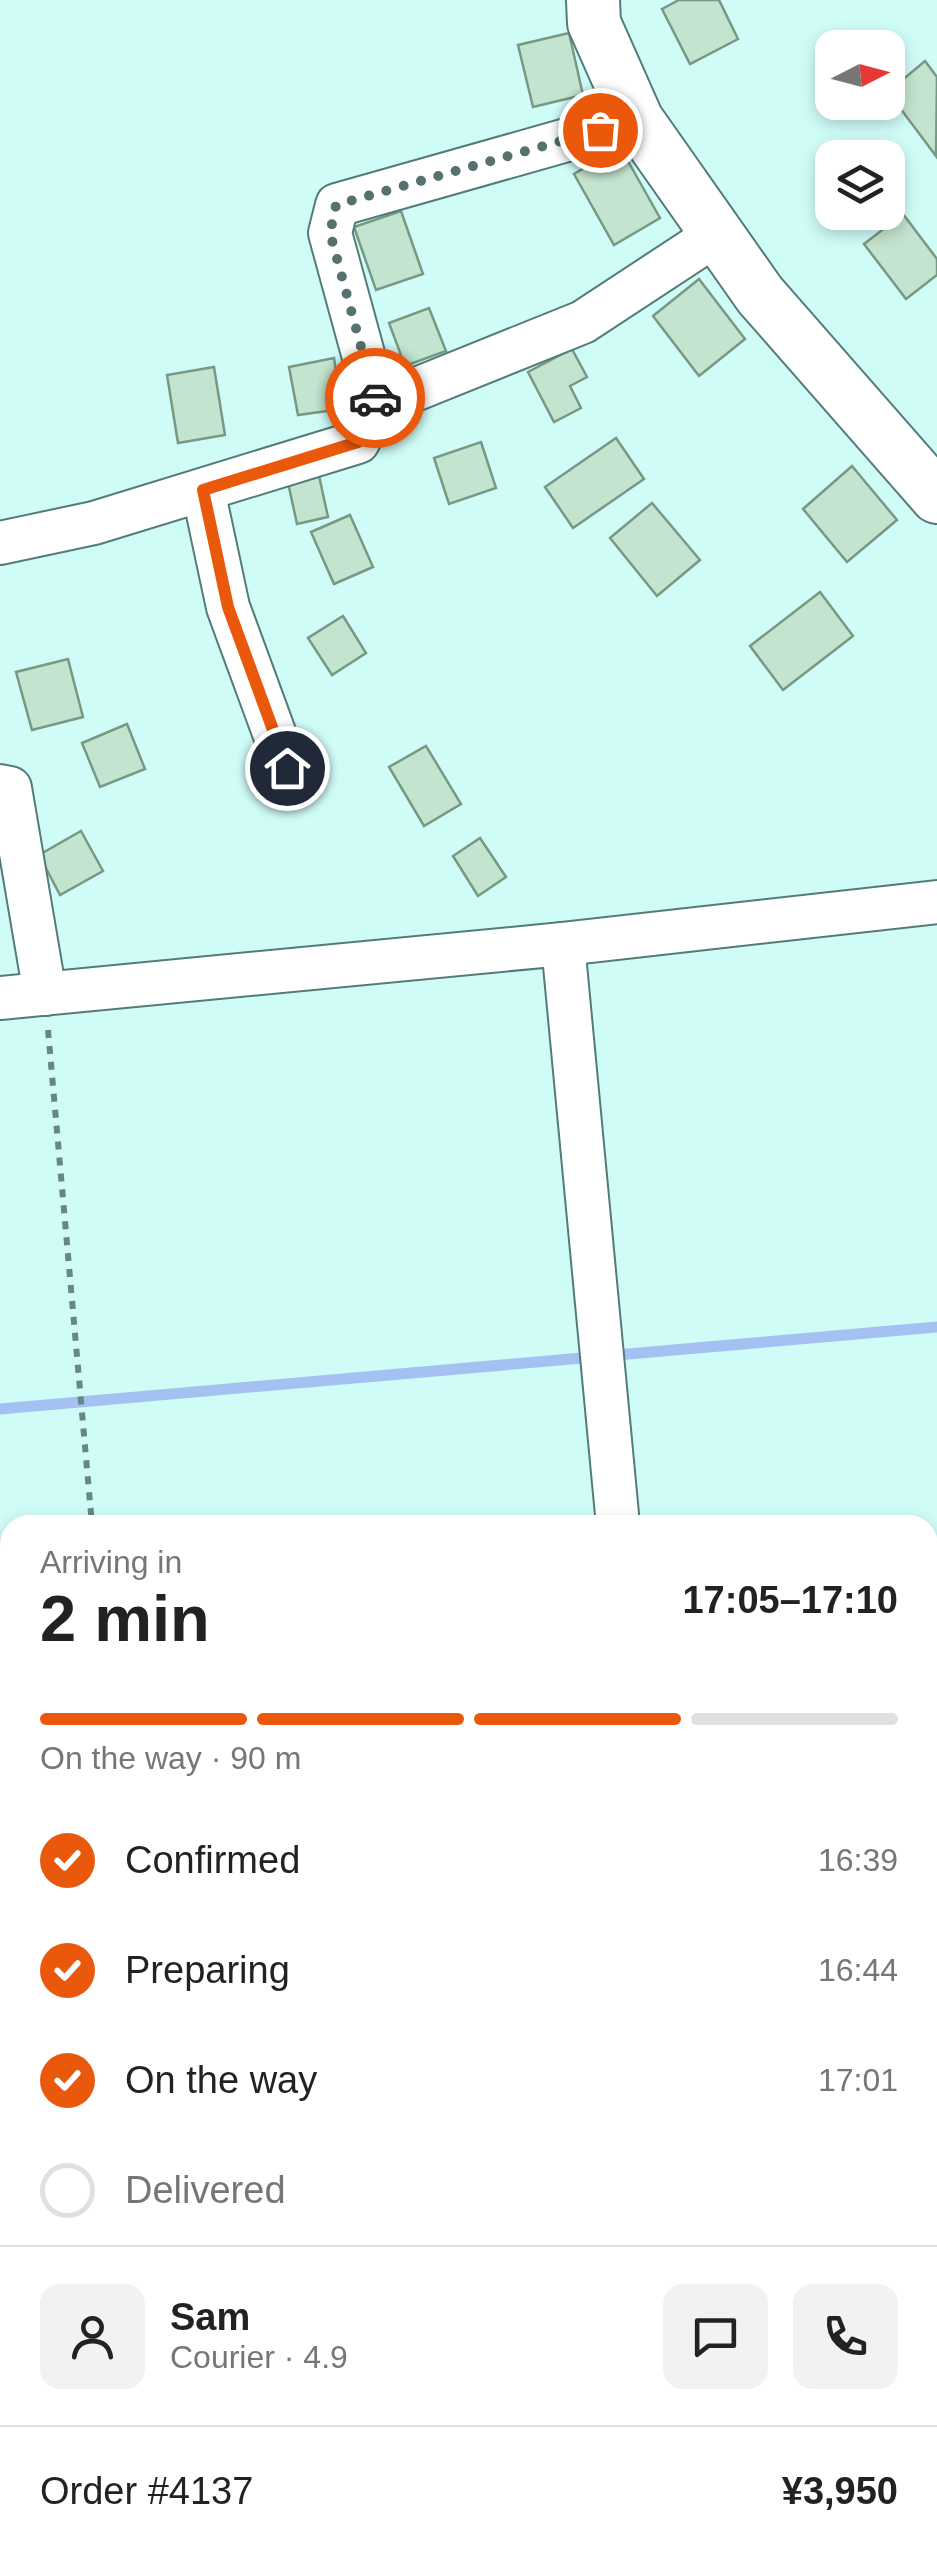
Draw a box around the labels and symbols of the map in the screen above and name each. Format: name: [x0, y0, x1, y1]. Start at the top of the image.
north arrow: [815, 30, 905, 120]
pin: [558, 88, 643, 173]
courier: [325, 348, 425, 448]
pin: [245, 726, 330, 811]

